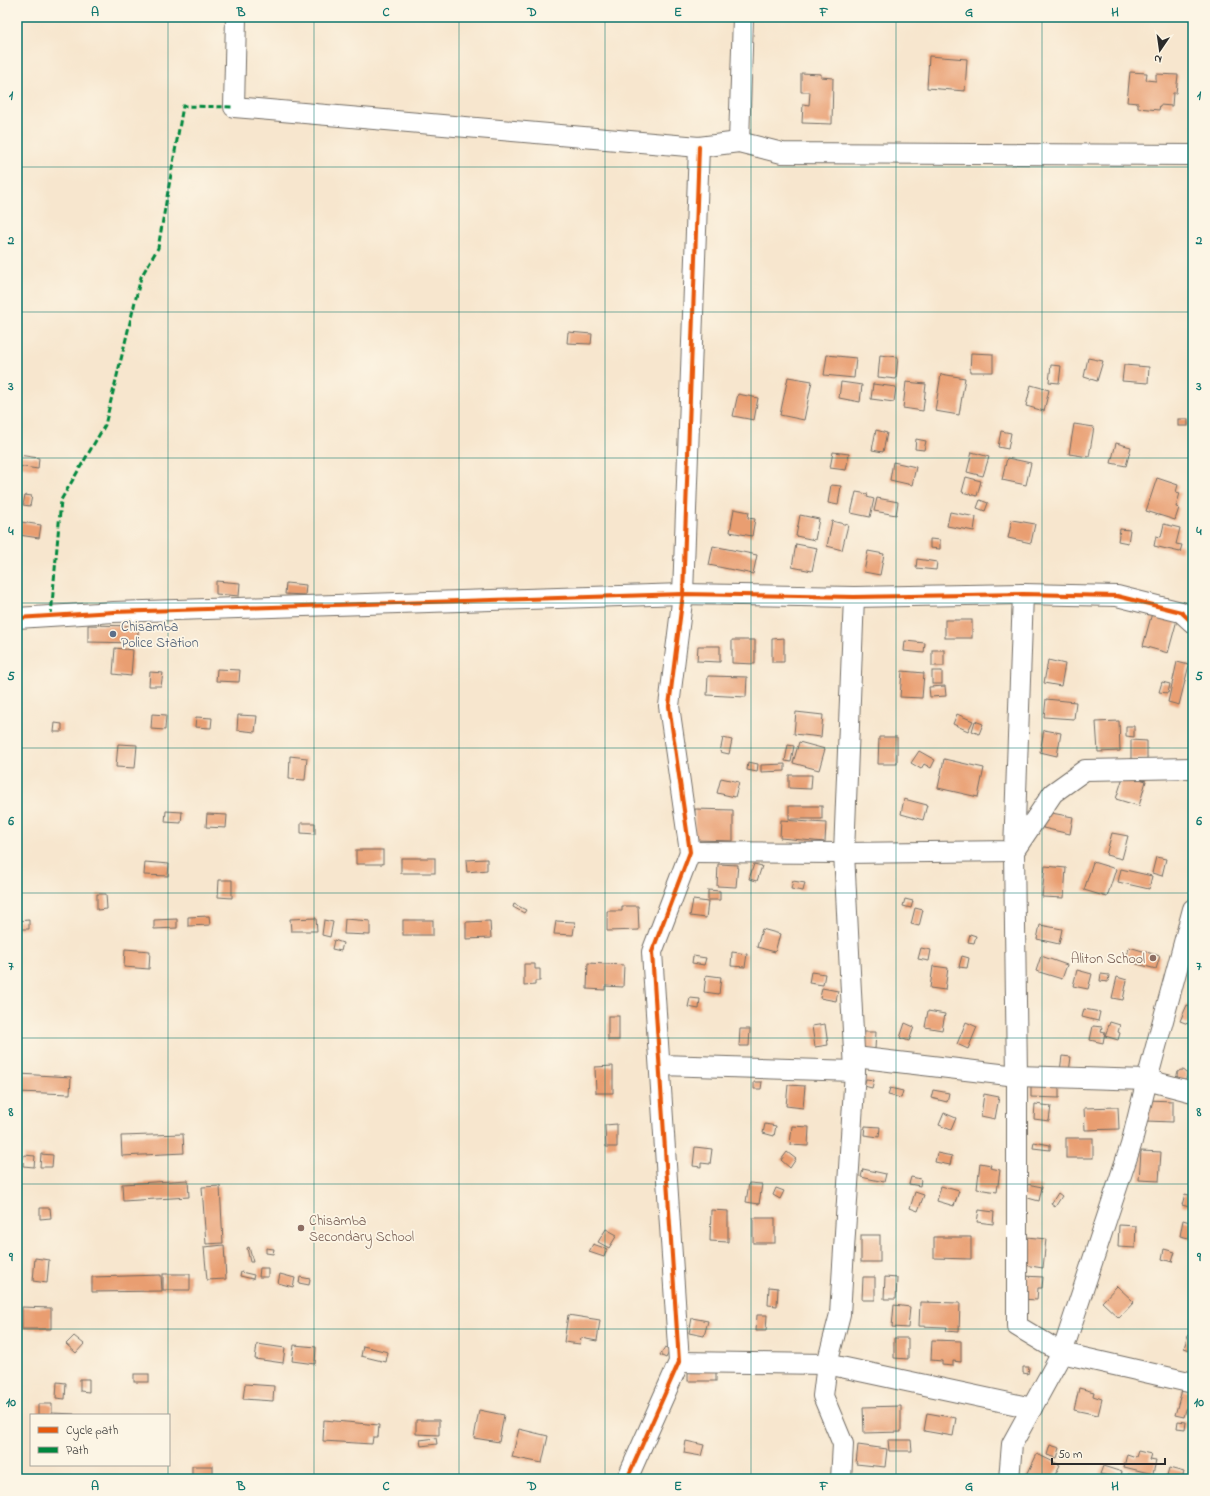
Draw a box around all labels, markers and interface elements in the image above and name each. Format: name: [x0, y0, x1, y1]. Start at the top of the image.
text: A: [91, 3, 99, 22]
text: B: [236, 3, 246, 22]
text: C: [382, 3, 390, 22]
text: D: [526, 3, 537, 22]
text: E: [674, 3, 682, 22]
text: F: [819, 3, 829, 22]
text: G: [965, 3, 973, 22]
text: H: [1111, 3, 1119, 22]
north arrow: [1140, 30, 1180, 70]
text: N: [1153, 50, 1163, 67]
text: 1: [9, 86, 14, 105]
text: 1: [1197, 86, 1202, 105]
text: 2: [7, 231, 15, 250]
text: 2: [1195, 231, 1203, 250]
text: 3: [7, 377, 14, 396]
text: 3: [1195, 377, 1202, 396]
text: 4: [7, 522, 14, 541]
text: 4: [1195, 522, 1202, 541]
place label: Chisamba Police Station: [121, 617, 199, 654]
marker: Chisamba Police Station: [108, 629, 118, 639]
text: 5: [7, 667, 15, 686]
text: 5: [1195, 667, 1203, 686]
text: 6: [7, 812, 14, 831]
text: 6: [1195, 812, 1202, 831]
place label: Aliton School: [1071, 949, 1145, 970]
marker: Aliton School: [1148, 953, 1158, 963]
text: 7: [8, 957, 14, 976]
text: 7: [1196, 957, 1202, 976]
text: 8: [8, 1103, 14, 1122]
text: 8: [1196, 1103, 1202, 1122]
place label: Chisamba Secondary School: [309, 1211, 414, 1249]
marker: Chisamba Secondary School: [296, 1223, 306, 1233]
text: 9: [8, 1248, 14, 1267]
text: 9: [1196, 1248, 1202, 1267]
text: 10: [6, 1393, 16, 1412]
text: 10: [1194, 1393, 1204, 1412]
legend: [30, 1414, 170, 1466]
text: Cycle path: [66, 1422, 118, 1441]
scale bar: [1052, 1440, 1165, 1466]
text: Path: [66, 1442, 89, 1460]
text: 50 m: [1058, 1446, 1082, 1464]
text: A: [91, 1477, 99, 1496]
text: B: [236, 1477, 246, 1496]
text: C: [382, 1477, 390, 1496]
text: D: [526, 1477, 537, 1496]
text: E: [674, 1477, 682, 1496]
text: F: [819, 1477, 829, 1496]
text: G: [965, 1477, 973, 1496]
text: H: [1111, 1477, 1119, 1496]

